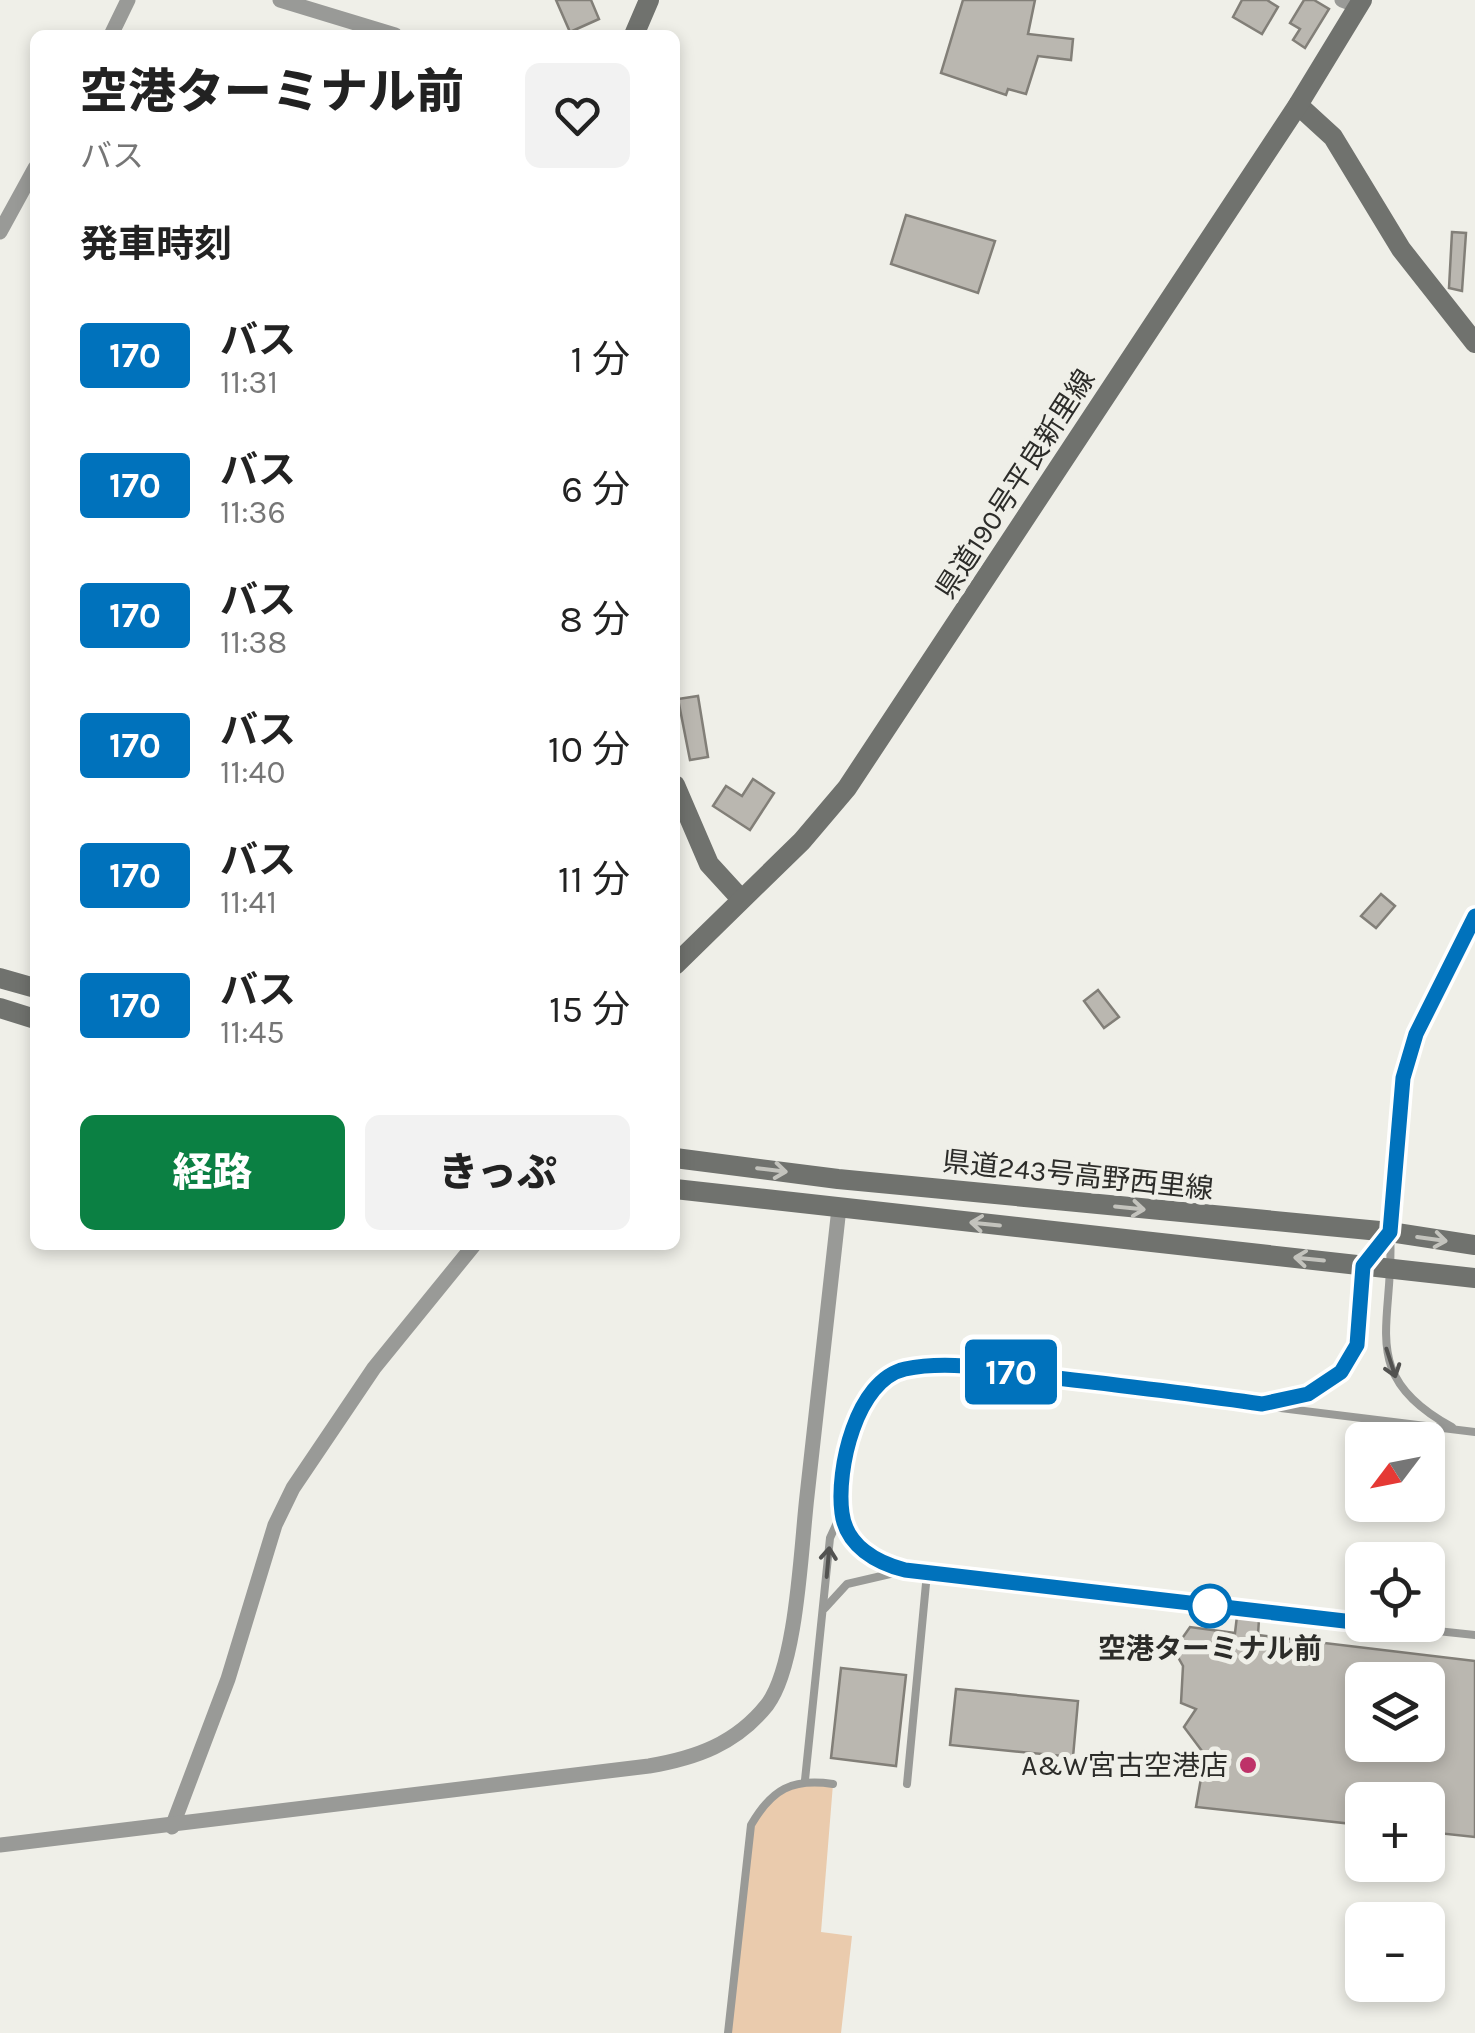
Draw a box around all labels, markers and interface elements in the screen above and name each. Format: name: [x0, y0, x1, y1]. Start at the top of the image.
button: heart: [525, 63, 630, 168]
text: 空港ターミナル前: [80, 64, 464, 120]
text: バス: [80, 138, 144, 175]
text: 発車時刻: [80, 222, 232, 267]
text: バス: [220, 318, 296, 363]
text: 170: [109, 335, 161, 376]
text: 1 分: [570, 337, 630, 382]
street label: 県道190号平良新里線: [929, 363, 1101, 605]
text: 11:31: [220, 364, 278, 401]
text: バス: [220, 448, 296, 493]
text: 170: [109, 465, 161, 506]
text: 6 分: [561, 467, 630, 512]
text: 11:36: [220, 494, 286, 531]
text: バス: [220, 578, 296, 623]
text: 170: [109, 595, 161, 636]
text: 8 分: [560, 597, 630, 642]
text: 11:38: [220, 624, 287, 661]
text: バス: [220, 708, 296, 753]
text: 170: [109, 725, 161, 766]
text: 10 分: [548, 727, 630, 772]
text: 11:40: [220, 754, 285, 791]
text: バス: [220, 838, 296, 883]
text: 170: [109, 855, 161, 896]
text: 11 分: [558, 857, 630, 902]
text: 11:41: [220, 884, 277, 921]
text: バス: [220, 968, 296, 1013]
text: 170: [109, 985, 161, 1026]
text: 15 分: [549, 987, 630, 1032]
text: 11:45: [220, 1014, 284, 1051]
button: 経路: [80, 1115, 345, 1230]
button: きっぷ: [365, 1115, 630, 1230]
street label: 県道243号高野西里線: [941, 1144, 1215, 1206]
one-way arrow: [755, 1162, 787, 1180]
one-way arrow: [1113, 1199, 1145, 1218]
one-way arrow: [970, 1214, 1002, 1233]
one-way arrow: [1416, 1231, 1448, 1249]
one-way arrow: [1293, 1249, 1325, 1268]
line badge: 170: [954, 1340, 1068, 1404]
one-way arrow: [1383, 1347, 1401, 1379]
text: 170: [985, 1352, 1037, 1393]
north arrow: [1345, 1422, 1445, 1522]
map controls: [1345, 1422, 1445, 2002]
button: locate: [1345, 1542, 1445, 1642]
one-way arrow: [818, 1546, 837, 1578]
marker: 空港ターミナル前: [1189, 1585, 1231, 1627]
place label: 空港ターミナル前: [1098, 1632, 1322, 1665]
button: layers: [1345, 1662, 1445, 1762]
place label: A&W宮古空港店: [1021, 1749, 1228, 1782]
marker: A&W宮古空港店: [1237, 1754, 1259, 1776]
button: +: [1345, 1782, 1445, 1882]
button: −: [1345, 1902, 1445, 2002]

